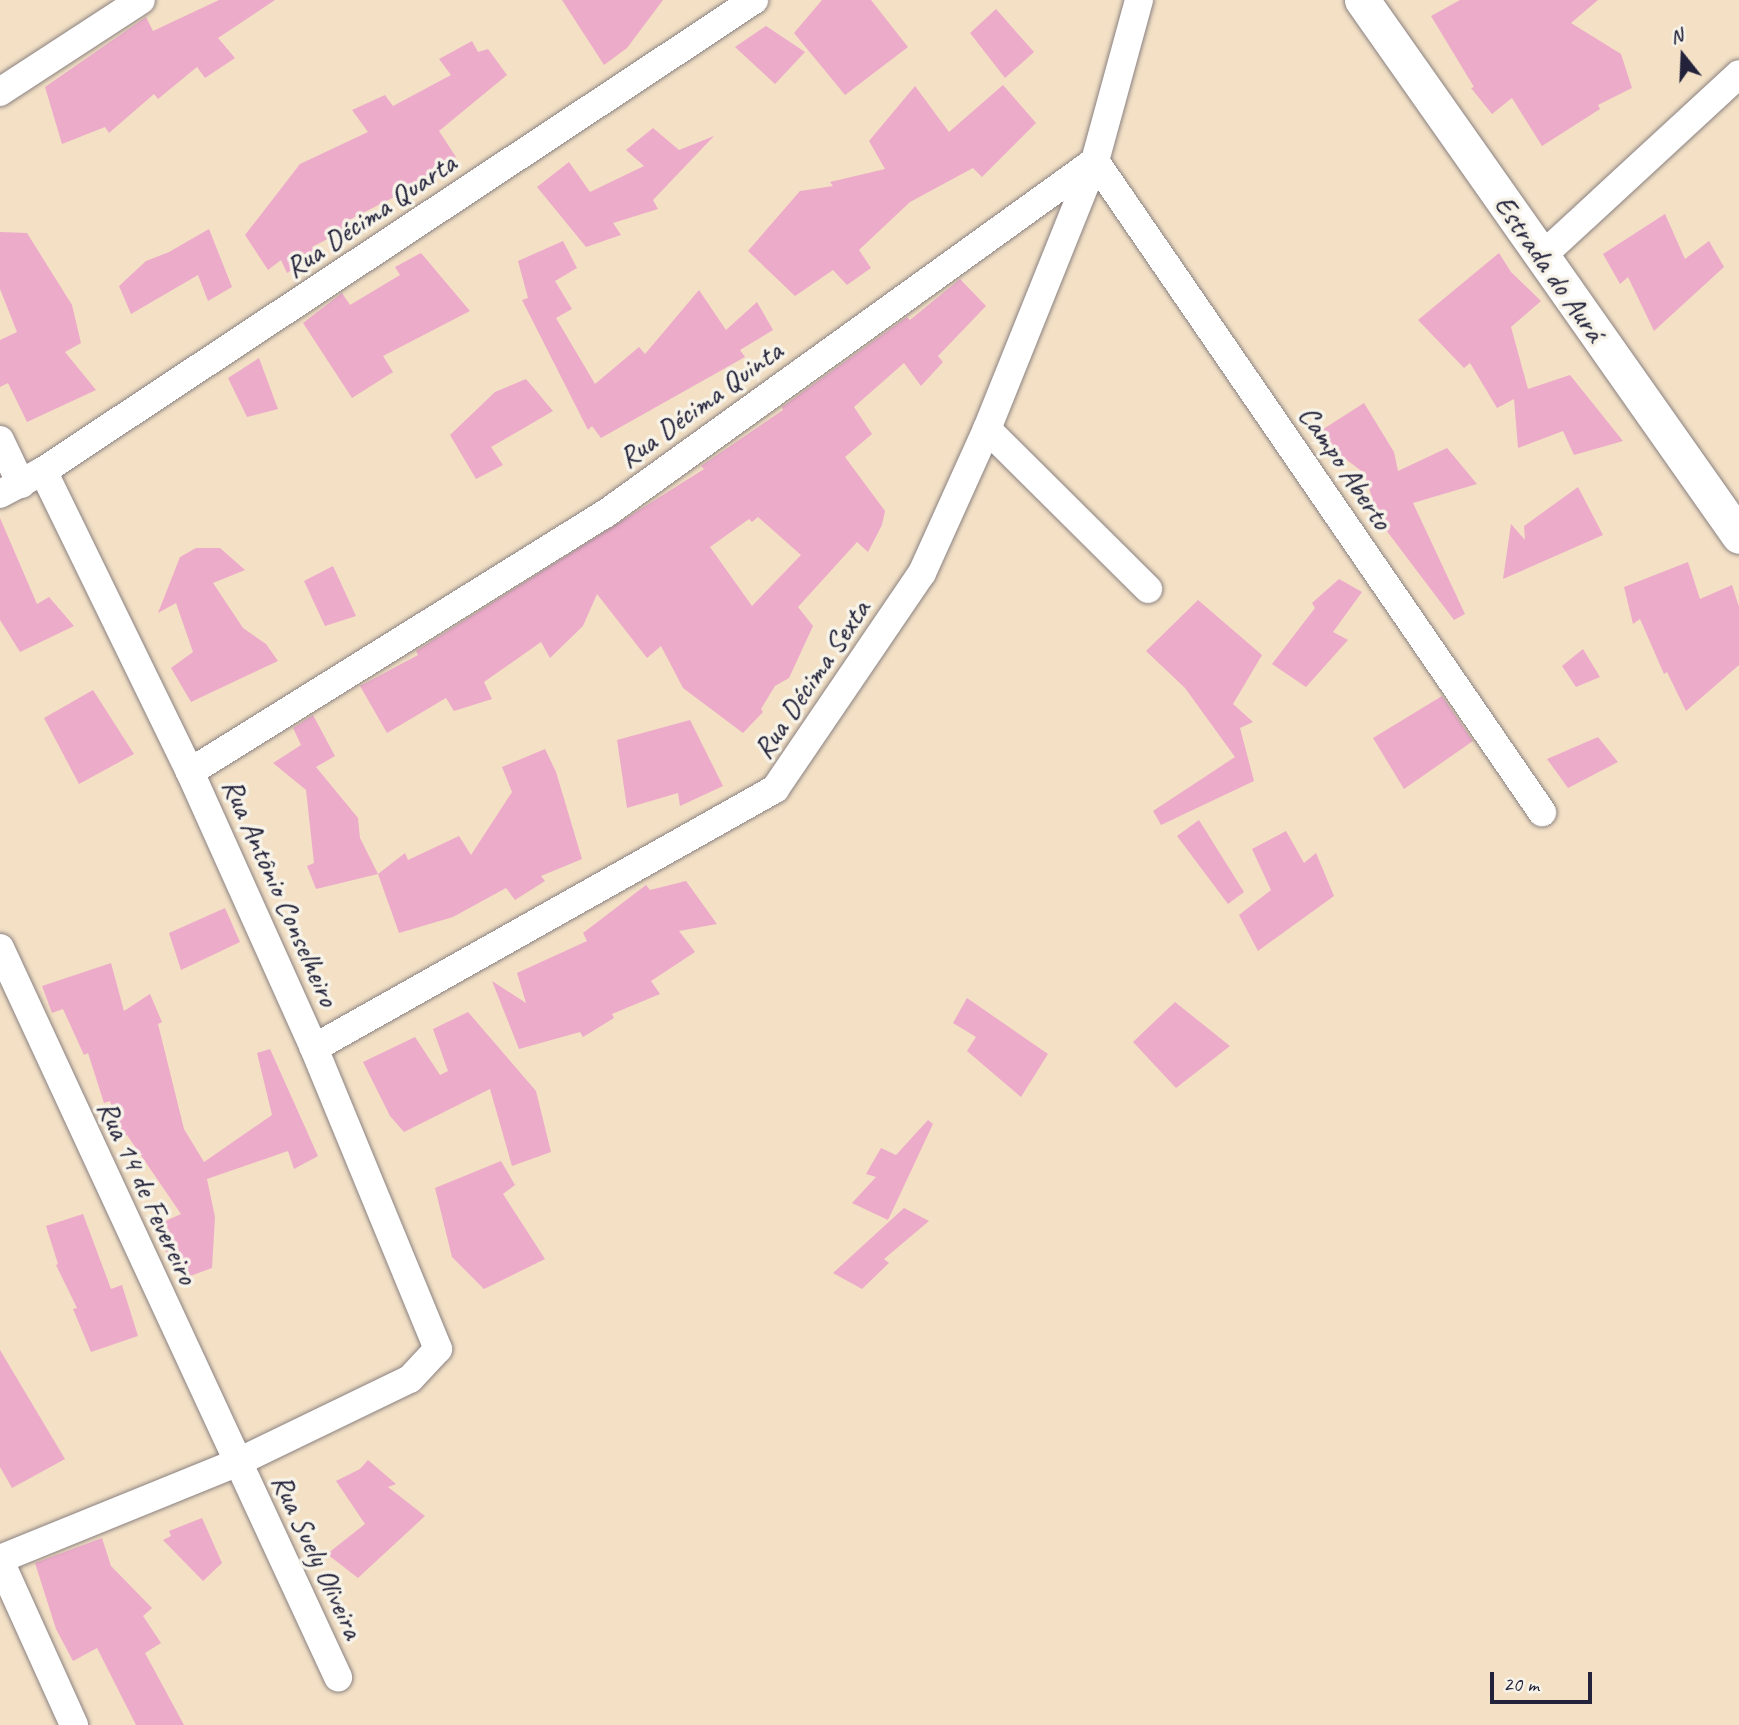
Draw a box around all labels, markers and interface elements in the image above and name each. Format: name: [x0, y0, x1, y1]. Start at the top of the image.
north arrow: [1648, 21, 1718, 91]
text: N: [1667, 23, 1686, 49]
street label: Rua Décima Quarta: [278, 145, 462, 285]
street label: Estrada do Aurá: [1486, 188, 1614, 348]
street label: Rua Décima Quinta: [611, 332, 789, 476]
street label: Campo Aberto: [1291, 398, 1401, 536]
street label: Rua Décima Sexta: [745, 593, 877, 765]
street label: Rua Antônio Conselheiro: [215, 773, 347, 1011]
street label: Rua 14 de Fevereiro: [90, 1094, 206, 1290]
street label: Rua Suely Oliveira: [264, 1468, 372, 1644]
scale bar: [1494, 1658, 1596, 1702]
text: 20 m: [1503, 1671, 1539, 1697]

